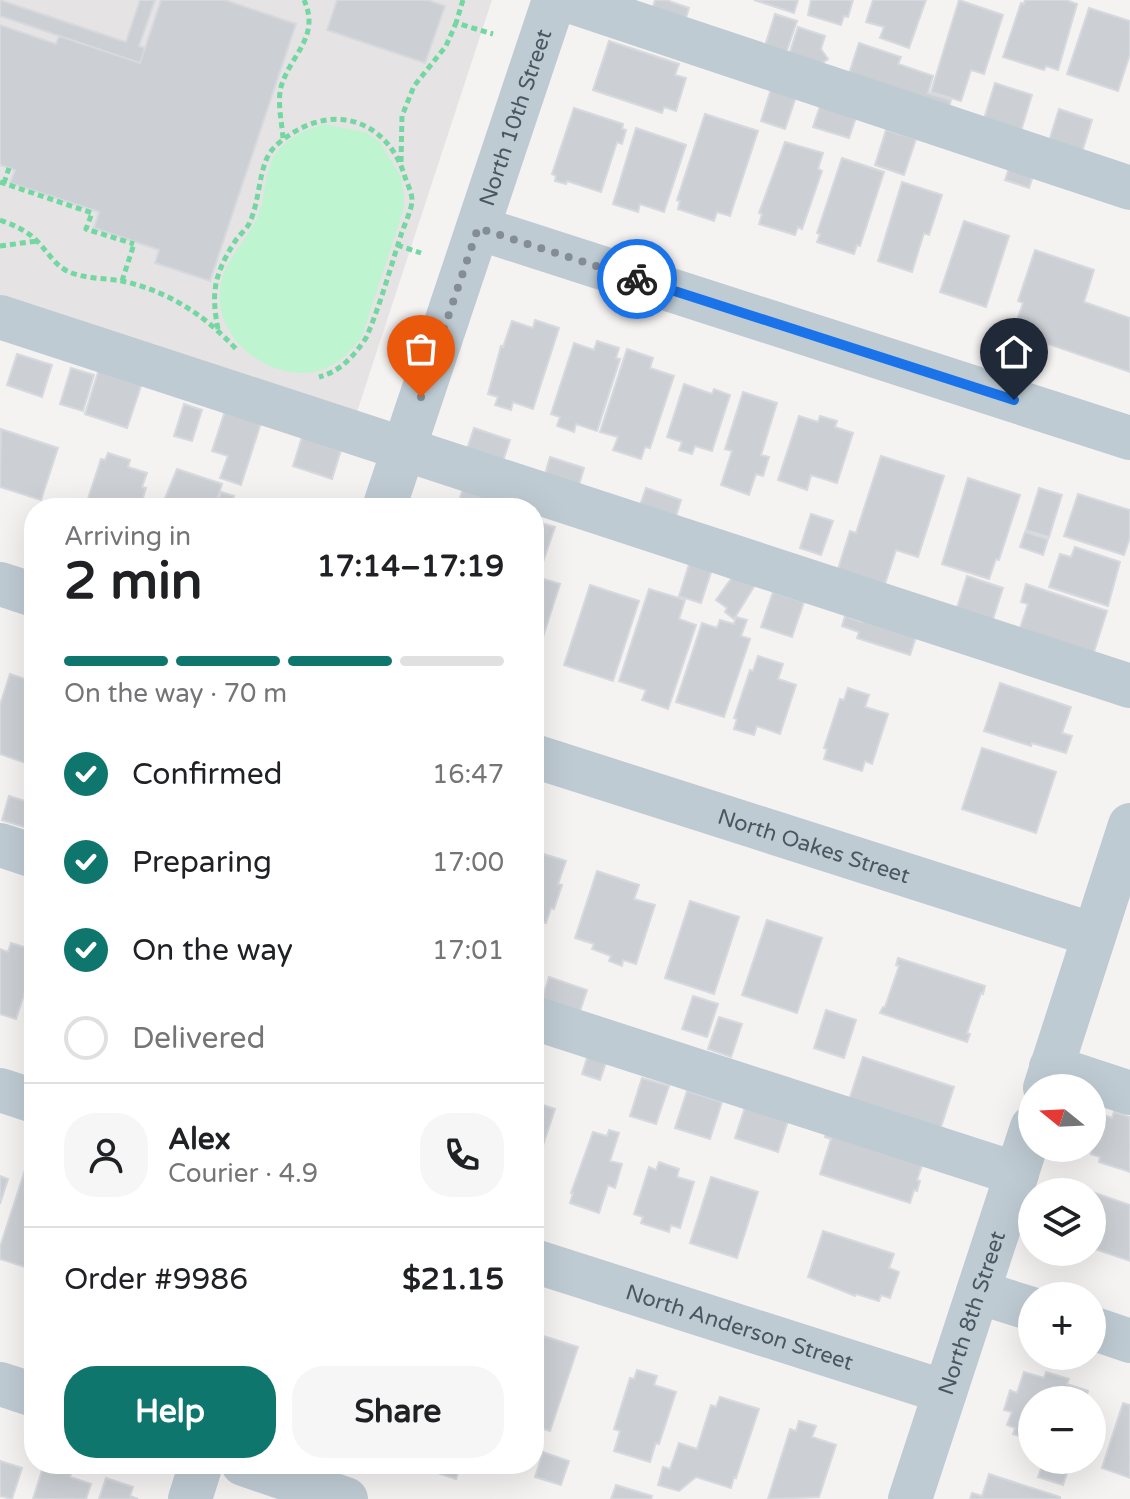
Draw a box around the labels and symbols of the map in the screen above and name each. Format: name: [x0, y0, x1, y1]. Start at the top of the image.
street label: North 10th Street: [474, 26, 557, 209]
courier: [597, 239, 677, 319]
pin: [387, 315, 455, 397]
pin: [980, 318, 1048, 400]
street label: North Oakes Street: [714, 804, 913, 889]
north arrow: [1018, 1074, 1106, 1162]
street label: North 8th Street: [933, 1228, 1011, 1398]
street label: North Anderson Street: [623, 1279, 856, 1376]

